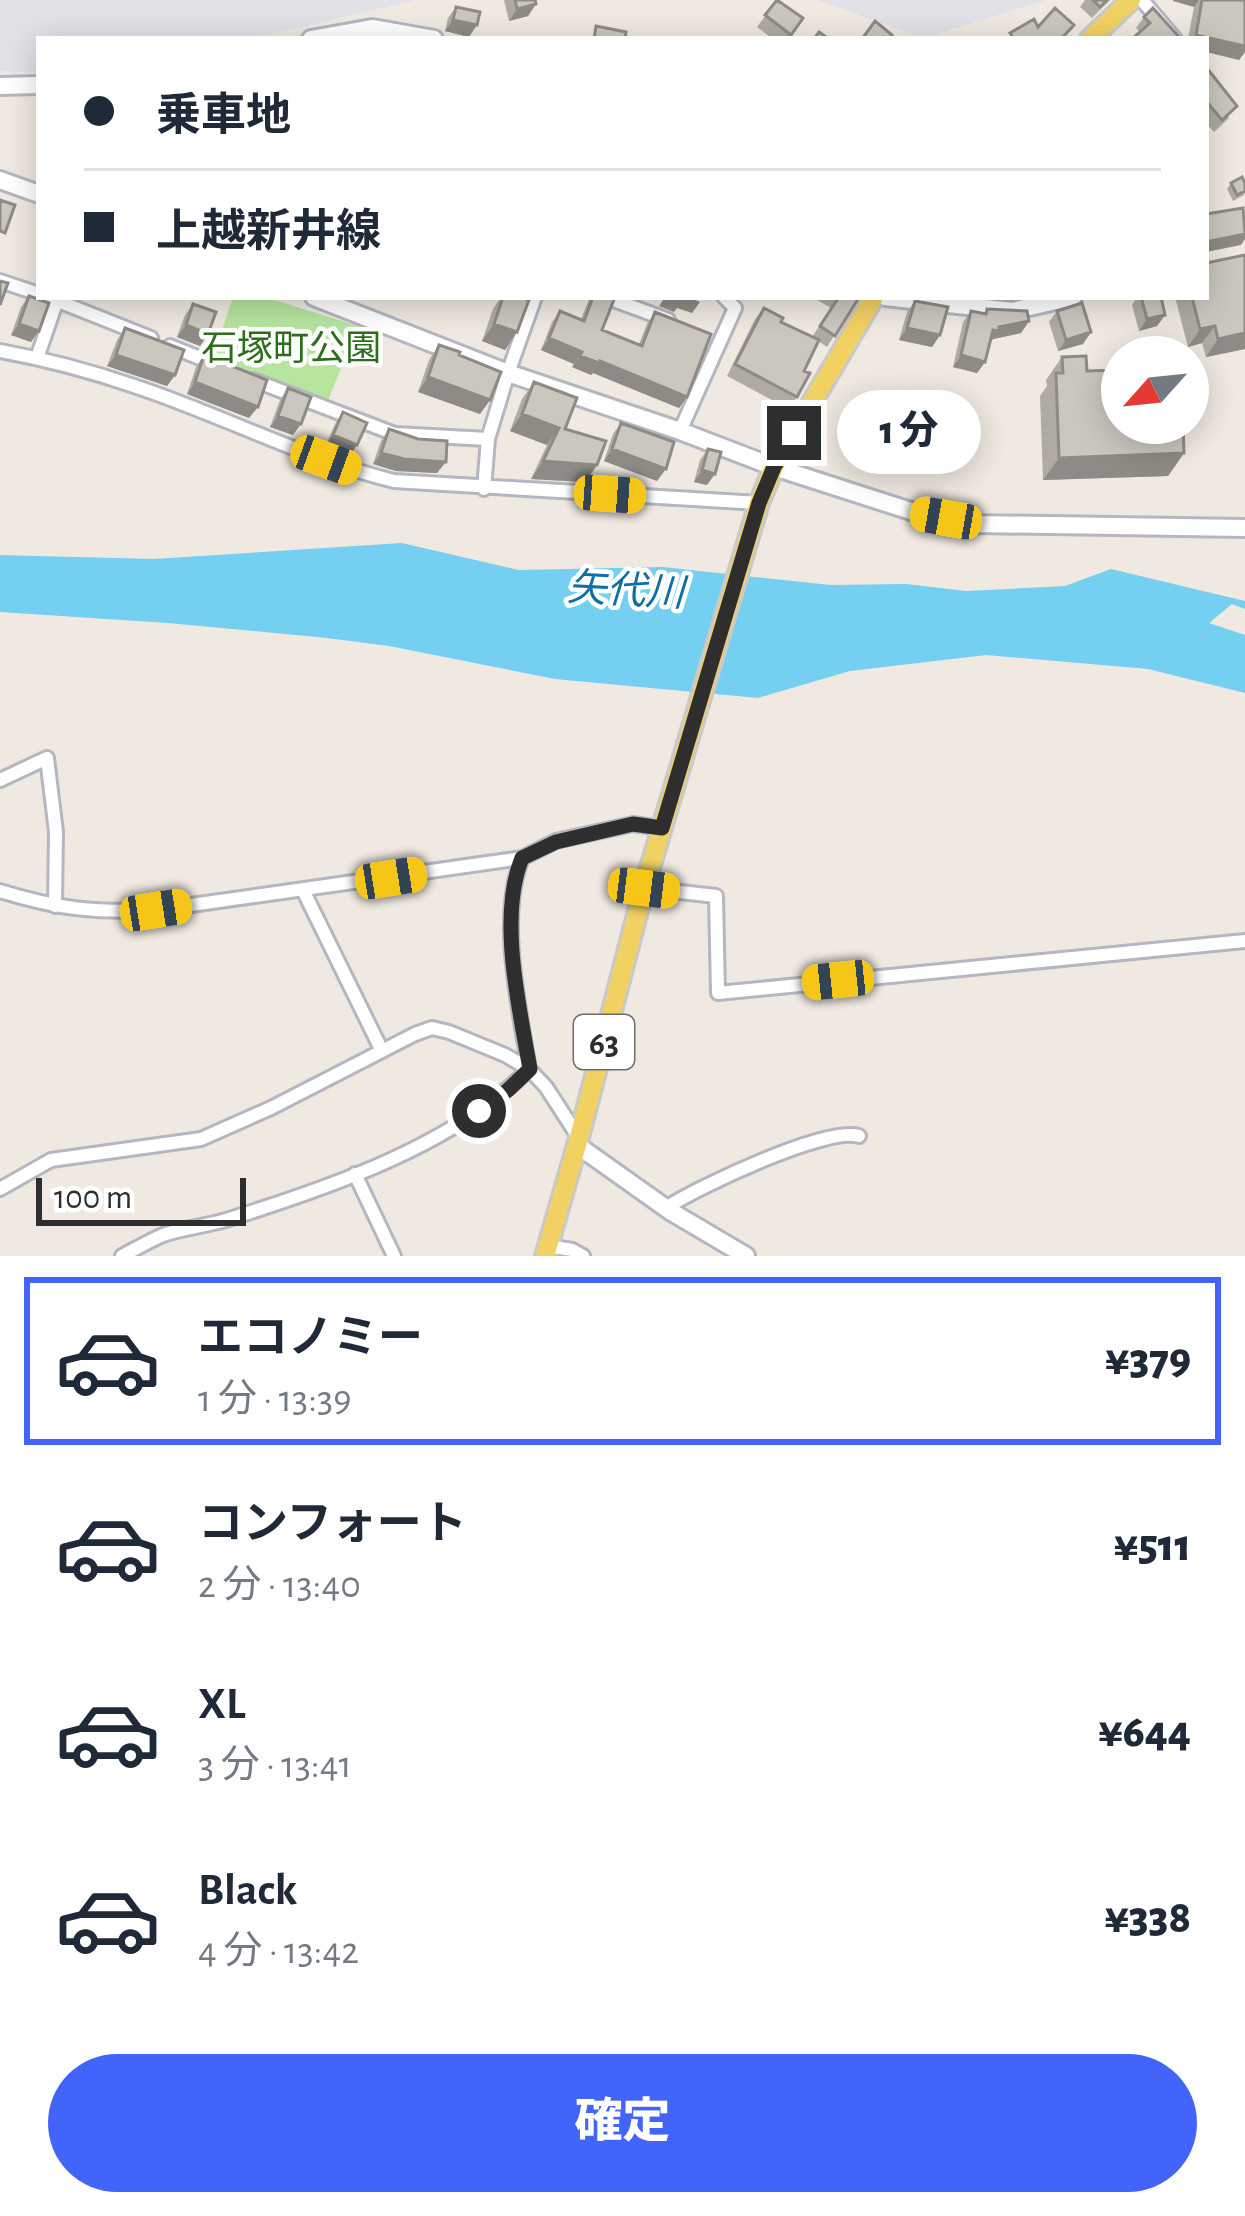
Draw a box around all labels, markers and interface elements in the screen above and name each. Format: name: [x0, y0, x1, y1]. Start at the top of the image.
text: 乗車地: [156, 94, 291, 139]
text: 上越新井線: [156, 210, 381, 255]
park label: 石塚町公園: [201, 330, 381, 367]
north arrow: [1101, 336, 1209, 444]
map controls: [1101, 336, 1209, 444]
callout: 1 分: [836, 391, 980, 475]
route end: [767, 406, 821, 460]
text: 1 分: [879, 412, 939, 451]
car: [286, 431, 366, 489]
car: [573, 474, 647, 514]
car: [907, 494, 985, 542]
water label: 矢代川: [566, 567, 689, 614]
car: [353, 855, 429, 901]
car: [606, 866, 682, 910]
car: [118, 887, 194, 933]
car: [800, 958, 876, 1002]
road number: 63: [574, 1015, 634, 1069]
route start: [452, 1084, 506, 1138]
scale bar: [36, 1172, 246, 1225]
text: 100 m: [54, 1182, 132, 1215]
icon: car: [54, 1307, 162, 1415]
text: エコノミー: [198, 1316, 423, 1361]
text: ¥379: [1105, 1338, 1191, 1383]
text: 1 分 · 13:39: [198, 1380, 351, 1419]
icon: car: [54, 1493, 162, 1601]
text: コンフォート: [198, 1502, 467, 1547]
text: ¥511: [1114, 1524, 1191, 1569]
text: 2 分 · 13:40: [198, 1566, 361, 1605]
icon: car: [54, 1679, 162, 1787]
text: XL: [198, 1682, 246, 1727]
text: ¥644: [1098, 1710, 1191, 1755]
text: 3 分 · 13:41: [198, 1746, 352, 1785]
icon: car: [54, 1865, 162, 1973]
text: Black: [198, 1868, 297, 1913]
text: ¥338: [1104, 1896, 1191, 1941]
text: 4 分 · 13:42: [198, 1932, 359, 1971]
button: 確定: [48, 2054, 1197, 2192]

